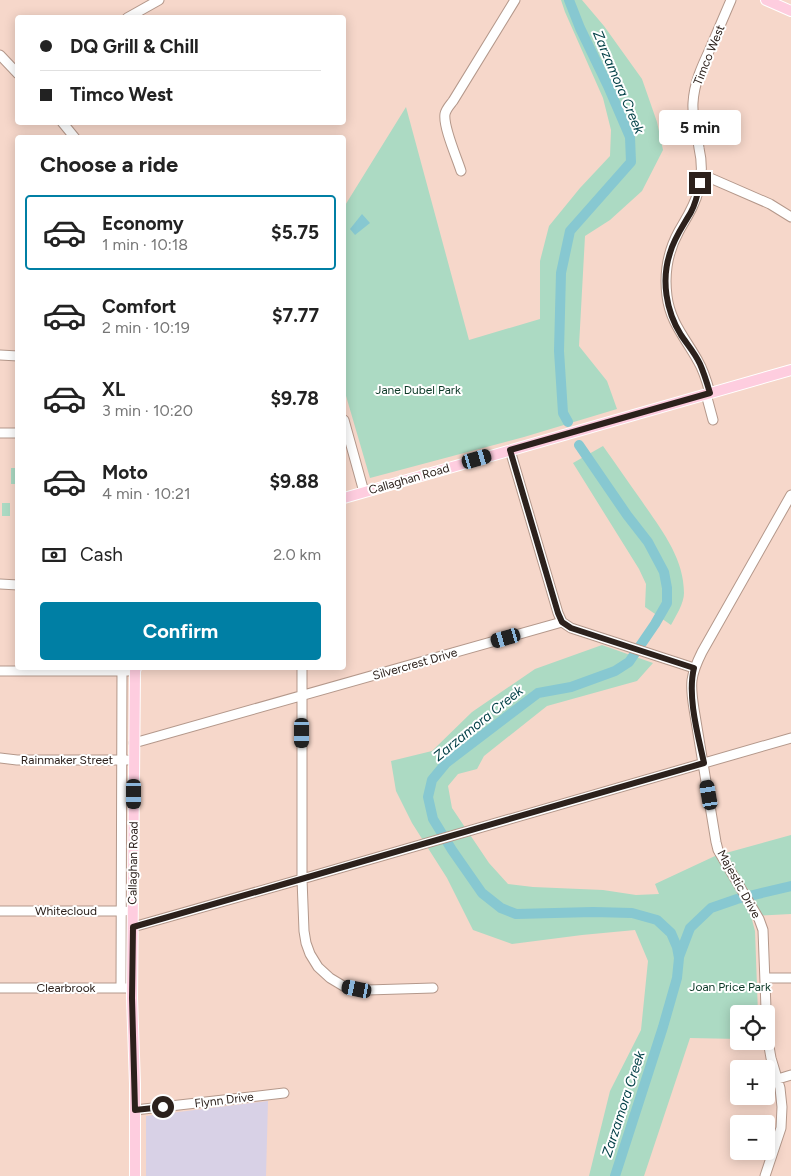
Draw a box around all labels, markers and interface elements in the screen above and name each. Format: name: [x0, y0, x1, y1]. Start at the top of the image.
street label: Timco West: [691, 22, 728, 87]
water label: Zarzamora Creek: [589, 28, 648, 137]
text: DQ Grill & Chill: [70, 35, 199, 58]
text: Timco West: [70, 83, 174, 106]
callout: 5 min: [659, 110, 741, 146]
text: 5 min: [680, 118, 720, 137]
text: Choose a ride: [40, 151, 178, 178]
route end: [689, 172, 711, 194]
icon: car: [42, 210, 87, 255]
text: Economy: [102, 212, 184, 235]
text: $5.75: [271, 221, 319, 244]
text: 1 min · 10:18: [102, 235, 188, 254]
icon: car: [42, 293, 87, 338]
text: Comfort: [102, 295, 177, 318]
text: $7.77: [272, 304, 319, 327]
text: 2 min · 10:19: [102, 318, 190, 337]
icon: car: [42, 376, 87, 421]
text: XL: [102, 378, 125, 401]
park label: Jane Dubel Park: [375, 383, 461, 397]
text: $9.78: [271, 387, 319, 410]
text: 3 min · 10:20: [102, 401, 193, 420]
car: [460, 448, 493, 470]
icon: car: [42, 459, 87, 504]
text: Moto: [102, 461, 148, 484]
street label: Callaghan Road: [367, 461, 451, 497]
text: $9.88: [269, 470, 319, 493]
text: 4 min · 10:21: [102, 484, 191, 503]
icon: cash: [40, 541, 68, 569]
text: Cash: [80, 543, 123, 566]
text: 2.0 km: [273, 545, 321, 564]
button: Confirm: [40, 602, 321, 660]
car: [489, 627, 522, 649]
street label: Silvercrest Drive: [371, 645, 459, 683]
water label: Zarzamora Creek: [430, 681, 528, 765]
car: [294, 718, 309, 748]
street label: Rainmaker Street: [21, 753, 114, 767]
car: [126, 779, 141, 809]
car: [699, 779, 718, 811]
street label: Callaghan Road: [125, 821, 141, 905]
street label: Majestic Drive: [714, 847, 764, 921]
street label: Whitecloud: [35, 904, 97, 918]
car: [340, 979, 373, 999]
park label: Joan Price Park: [689, 980, 771, 994]
street label: Clearbrook: [37, 981, 96, 995]
map controls: [730, 1005, 775, 1160]
button: locate: [730, 1005, 775, 1050]
water label: Zarzamora Creek: [598, 1048, 649, 1159]
button: +: [730, 1060, 775, 1105]
street label: Flynn Drive: [194, 1089, 255, 1111]
route start: [152, 1096, 174, 1118]
button: −: [730, 1115, 775, 1160]

